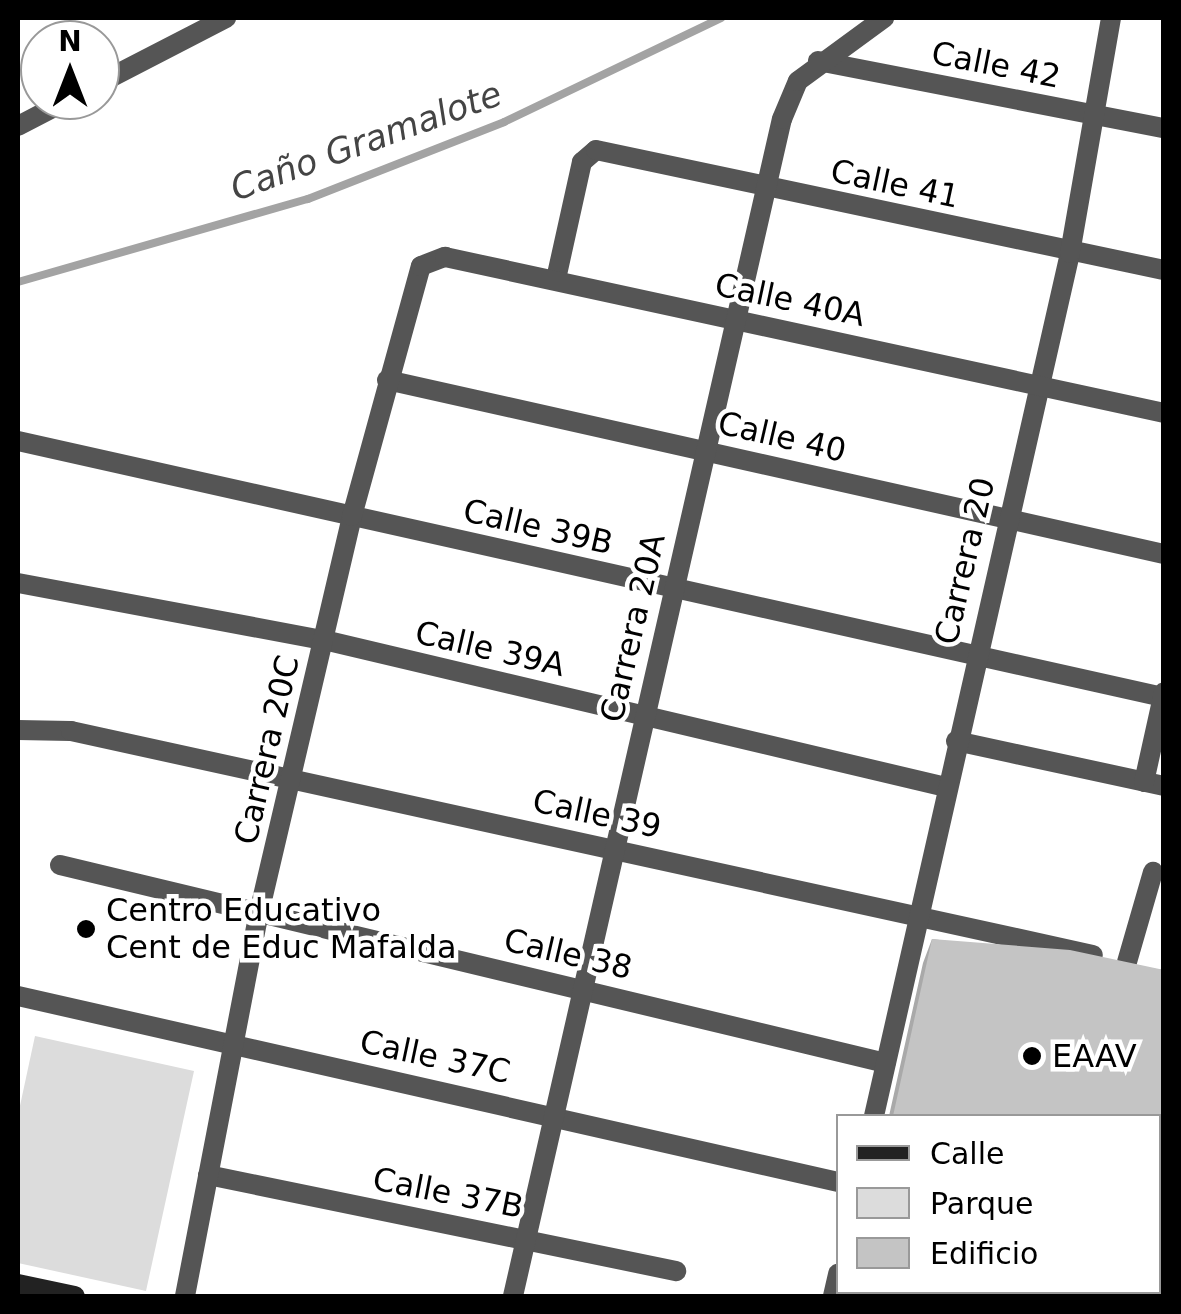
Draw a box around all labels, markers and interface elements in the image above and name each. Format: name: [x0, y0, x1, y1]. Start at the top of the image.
north arrow: [20, 20, 120, 120]
text: N: [58, 25, 82, 58]
street label: Calle 42: [928, 34, 1064, 96]
water label: Caño Gramalote: [225, 72, 507, 210]
street label: Calle 41: [827, 152, 963, 216]
street label: Calle 40A: [712, 265, 868, 335]
street label: Calle 40: [714, 404, 850, 470]
street label: Carrera 20: [927, 474, 1003, 648]
street label: Calle 39B: [459, 491, 617, 563]
street label: Carrera 20A: [593, 530, 673, 726]
street label: Calle 39A: [412, 613, 568, 685]
street label: Carrera 20C: [227, 652, 307, 848]
street label: Calle 39: [529, 782, 665, 846]
place label: Centro Educativo Cent de Educ Mafalda: [106, 892, 457, 967]
marker: Centro Educativo Cent de Educ Mafalda: [75, 918, 97, 940]
street label: Calle 38: [500, 921, 636, 987]
street label: Calle 37C: [356, 1022, 514, 1092]
place label: EAAV: [1052, 1037, 1137, 1075]
marker: EAAV: [1021, 1045, 1043, 1067]
legend: [836, 1114, 1161, 1294]
text: Calle: [930, 1136, 1004, 1171]
street label: Calle 37B: [370, 1160, 526, 1226]
text: Parque: [930, 1186, 1033, 1221]
text: Edificio: [930, 1236, 1038, 1271]

